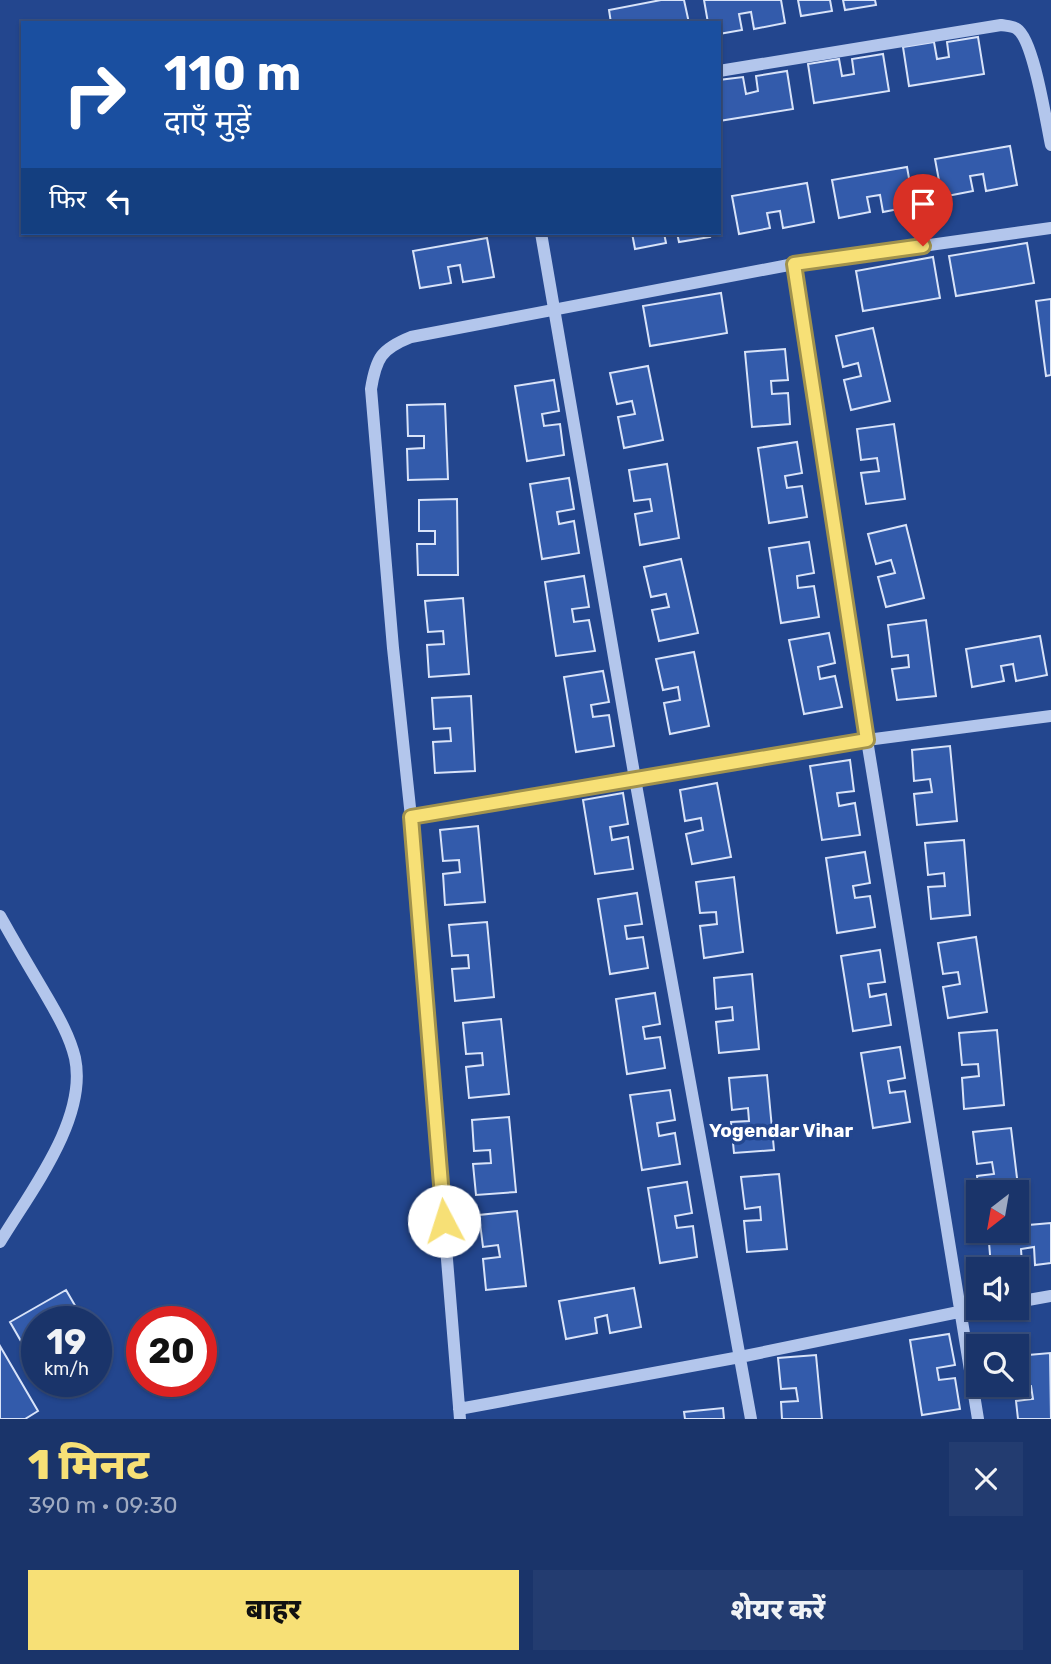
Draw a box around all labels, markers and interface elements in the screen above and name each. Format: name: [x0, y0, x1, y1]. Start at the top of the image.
text: 110 m: [164, 44, 301, 102]
icon: right: [49, 49, 140, 140]
text: दाएँ मुड़ें: [164, 103, 251, 141]
pin: [893, 174, 953, 246]
icon: left: [100, 182, 138, 220]
text: फिर: [49, 184, 86, 215]
icon: arrive: [904, 185, 942, 223]
district label: Yogendar Vihar: [709, 1119, 853, 1142]
north arrow: [966, 1180, 1029, 1242]
map controls: [966, 1180, 1029, 1397]
position arrow: [407, 1184, 481, 1258]
button: sound: [966, 1257, 1029, 1320]
speed limit sign: 20: [126, 1306, 217, 1397]
text: 19: [47, 1321, 86, 1363]
button: search: [966, 1334, 1029, 1397]
text: km/h: [44, 1358, 89, 1380]
text: 1 मिनट: [28, 1440, 149, 1490]
button: close: [949, 1442, 1023, 1516]
text: 390 m · 09:30: [28, 1491, 178, 1519]
button: बाहर: [28, 1570, 519, 1650]
button: शेयर करें: [533, 1570, 1023, 1650]

